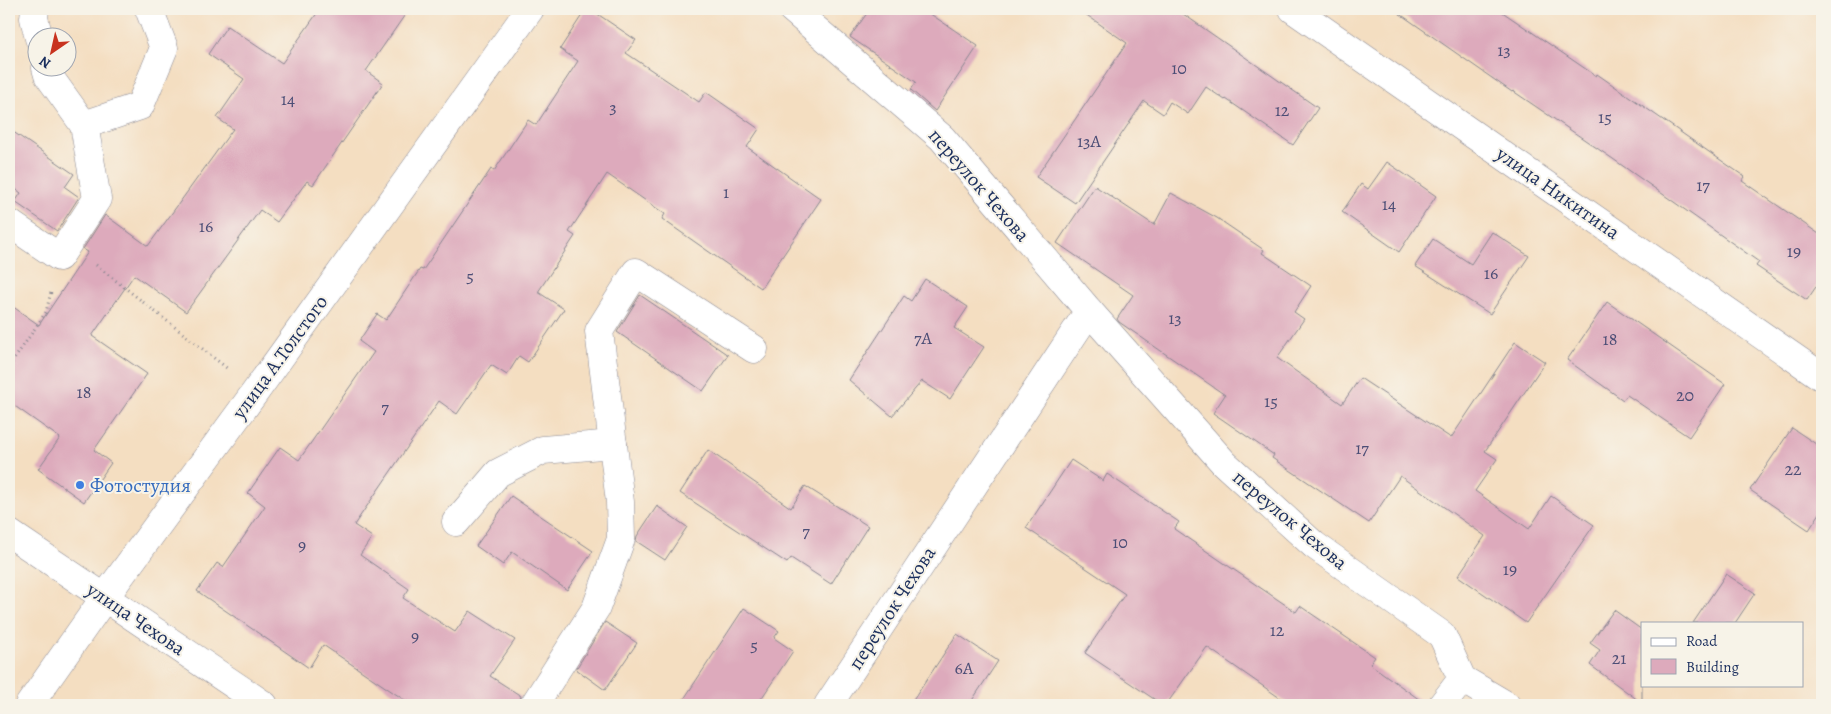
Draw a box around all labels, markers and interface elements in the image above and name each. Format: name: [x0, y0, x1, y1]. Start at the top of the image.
north arrow: [28, 28, 78, 78]
house number: 13: [1497, 38, 1511, 62]
text: N: [35, 52, 55, 73]
house number: 10: [1171, 56, 1187, 80]
house number: 14: [281, 87, 295, 111]
house number: 3: [609, 95, 617, 119]
house number: 12: [1275, 98, 1290, 122]
house number: 15: [1598, 105, 1612, 129]
street label: переулок Чехова: [922, 123, 1036, 248]
house number: 13А: [1077, 129, 1102, 153]
street label: улица Никитина: [1490, 140, 1626, 246]
house number: 17: [1696, 173, 1710, 197]
house number: 1: [723, 180, 729, 204]
house number: 14: [1382, 192, 1396, 216]
house number: 16: [199, 214, 213, 238]
house number: 19: [1787, 239, 1801, 263]
house number: 16: [1484, 261, 1498, 285]
house number: 5: [466, 264, 474, 288]
street label: улица А.Толстого: [225, 290, 334, 425]
house number: 13: [1168, 306, 1182, 330]
house number: 7А: [914, 326, 933, 350]
house number: 18: [1603, 327, 1617, 351]
house number: 18: [77, 380, 91, 404]
house number: 20: [1676, 383, 1694, 407]
house number: 15: [1264, 389, 1278, 413]
house number: 7: [381, 395, 389, 419]
house number: 17: [1355, 436, 1369, 460]
house number: 22: [1784, 457, 1802, 481]
street label: переулок Чехова: [1227, 464, 1354, 577]
place label: Фотостудия: [90, 472, 191, 499]
marker: Фотостудия: [74, 479, 86, 491]
house number: 7: [802, 519, 810, 543]
house number: 10: [1112, 530, 1128, 554]
house number: 9: [298, 533, 306, 557]
street label: переулок Чехова: [842, 540, 942, 675]
house number: 19: [1503, 557, 1517, 581]
street label: улица Чехова: [81, 575, 191, 662]
house number: 12: [1270, 618, 1285, 642]
legend: [1641, 622, 1804, 686]
house number: 9: [411, 624, 419, 648]
text: Road: [1686, 631, 1718, 651]
house number: 5: [750, 633, 758, 657]
house number: 21: [1612, 646, 1626, 670]
house number: 6А: [955, 656, 974, 680]
text: Building: [1686, 657, 1739, 677]

